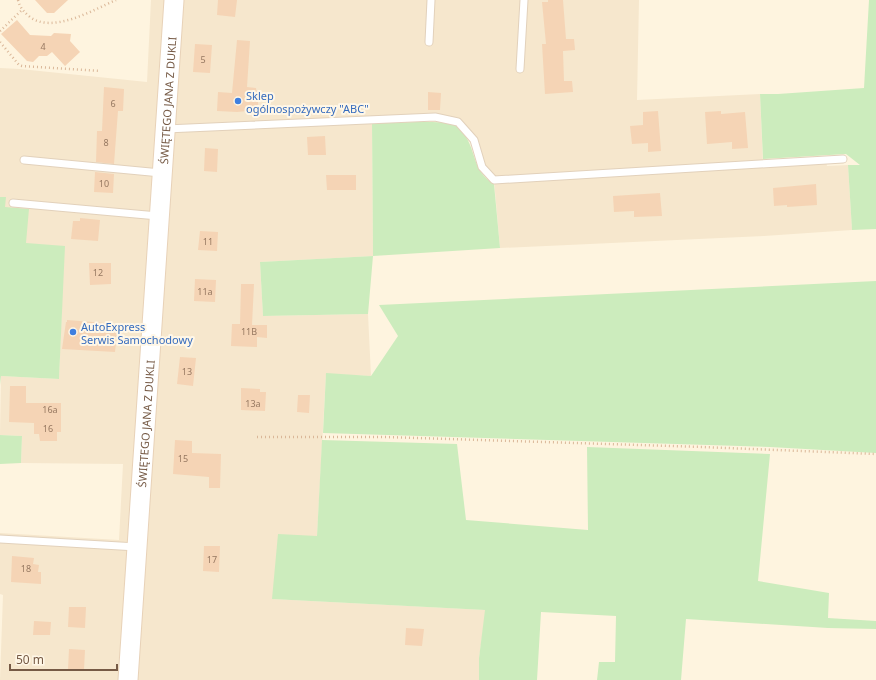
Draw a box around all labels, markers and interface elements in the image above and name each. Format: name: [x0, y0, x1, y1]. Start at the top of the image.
street label: ŚWIĘTEGO JANA Z DUKLI: [155, 36, 179, 165]
house number: 4: [40, 40, 46, 53]
house number: 5: [200, 53, 206, 66]
place label: Sklep ogólnospożywczy "ABC": [246, 88, 369, 116]
marker: Sklep ogólnospożywczy "ABC": [233, 96, 243, 106]
house number: 6: [110, 97, 116, 110]
house number: 8: [103, 136, 109, 149]
house number: 10: [99, 177, 109, 190]
house number: 11: [203, 235, 213, 248]
house number: 12: [93, 266, 103, 279]
house number: 11a: [197, 285, 213, 298]
place label: AutoExpress Serwis Samochodowy: [81, 319, 193, 347]
house number: 11B: [241, 325, 257, 338]
marker: AutoExpress Serwis Samochodowy: [68, 327, 78, 337]
street label: ŚWIĘTEGO JANA Z DUKLI: [134, 359, 157, 488]
house number: 13: [182, 365, 192, 378]
house number: 13a: [245, 397, 261, 410]
house number: 16a: [42, 403, 58, 416]
house number: 16: [43, 422, 53, 435]
house number: 15: [178, 452, 188, 465]
house number: 17: [207, 553, 217, 566]
house number: 18: [21, 562, 31, 575]
scale bar: [10, 646, 117, 672]
text: 50 m: [16, 651, 44, 668]

